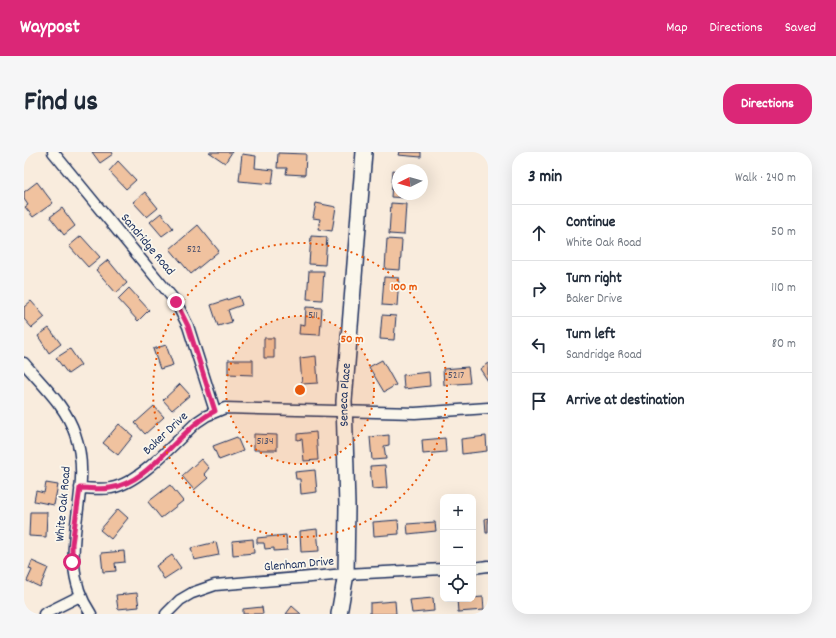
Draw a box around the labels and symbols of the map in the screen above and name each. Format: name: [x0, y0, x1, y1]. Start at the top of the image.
north arrow: [392, 164, 428, 200]
street label: Sandridge Road: [115, 210, 179, 280]
house number: 522: [187, 242, 202, 258]
text: 100 m: [391, 279, 417, 296]
route end: [167, 293, 185, 311]
house number: 511: [308, 308, 318, 324]
text: 50 m: [340, 331, 364, 348]
street label: Seneca Place: [334, 362, 357, 427]
house number: 5217: [448, 368, 464, 384]
centre of rings: [293, 383, 307, 397]
street label: Baker Drive: [139, 408, 193, 460]
house number: 5134: [257, 434, 273, 450]
street label: White Oak Road: [51, 466, 77, 542]
street label: Glenham Drive: [263, 552, 335, 578]
route start: [63, 553, 81, 571]

